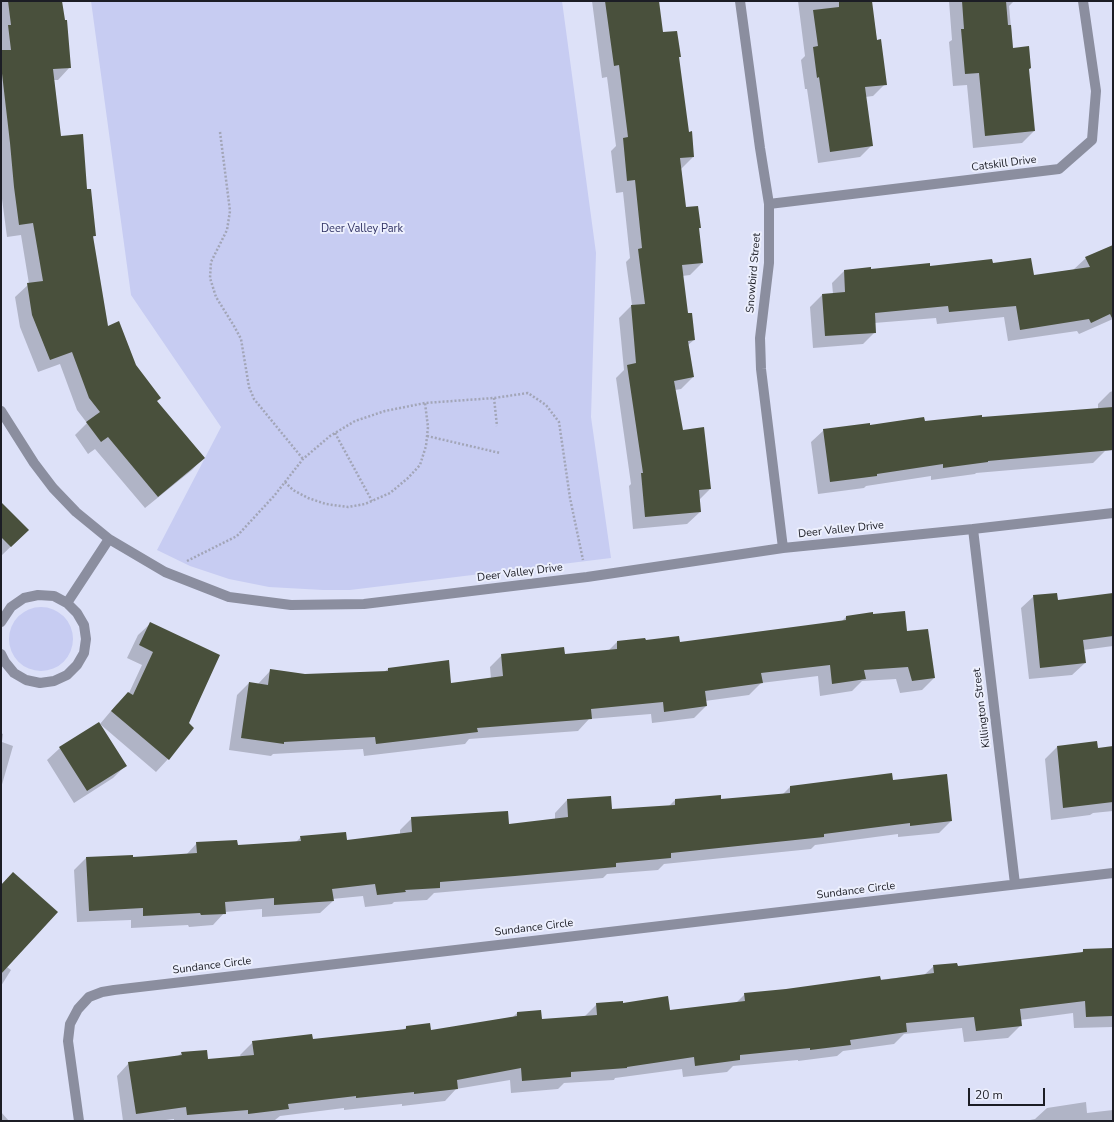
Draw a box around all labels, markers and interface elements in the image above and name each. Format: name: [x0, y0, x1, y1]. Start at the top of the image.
street label: Catskill Drive: [971, 153, 1037, 175]
park label: Deer Valley Park: [321, 222, 403, 236]
street label: Snowbird Street: [744, 232, 764, 314]
street label: Deer Valley Drive: [797, 519, 885, 541]
street label: Deer Valley Drive: [476, 561, 564, 585]
street label: Killington Street: [971, 667, 993, 749]
street label: Sundance Circle: [816, 880, 896, 902]
street label: Sundance Circle: [494, 917, 574, 939]
street label: Sundance Circle: [172, 955, 252, 977]
scale bar: [970, 1080, 1047, 1106]
text: 20 m: [975, 1087, 1003, 1103]

